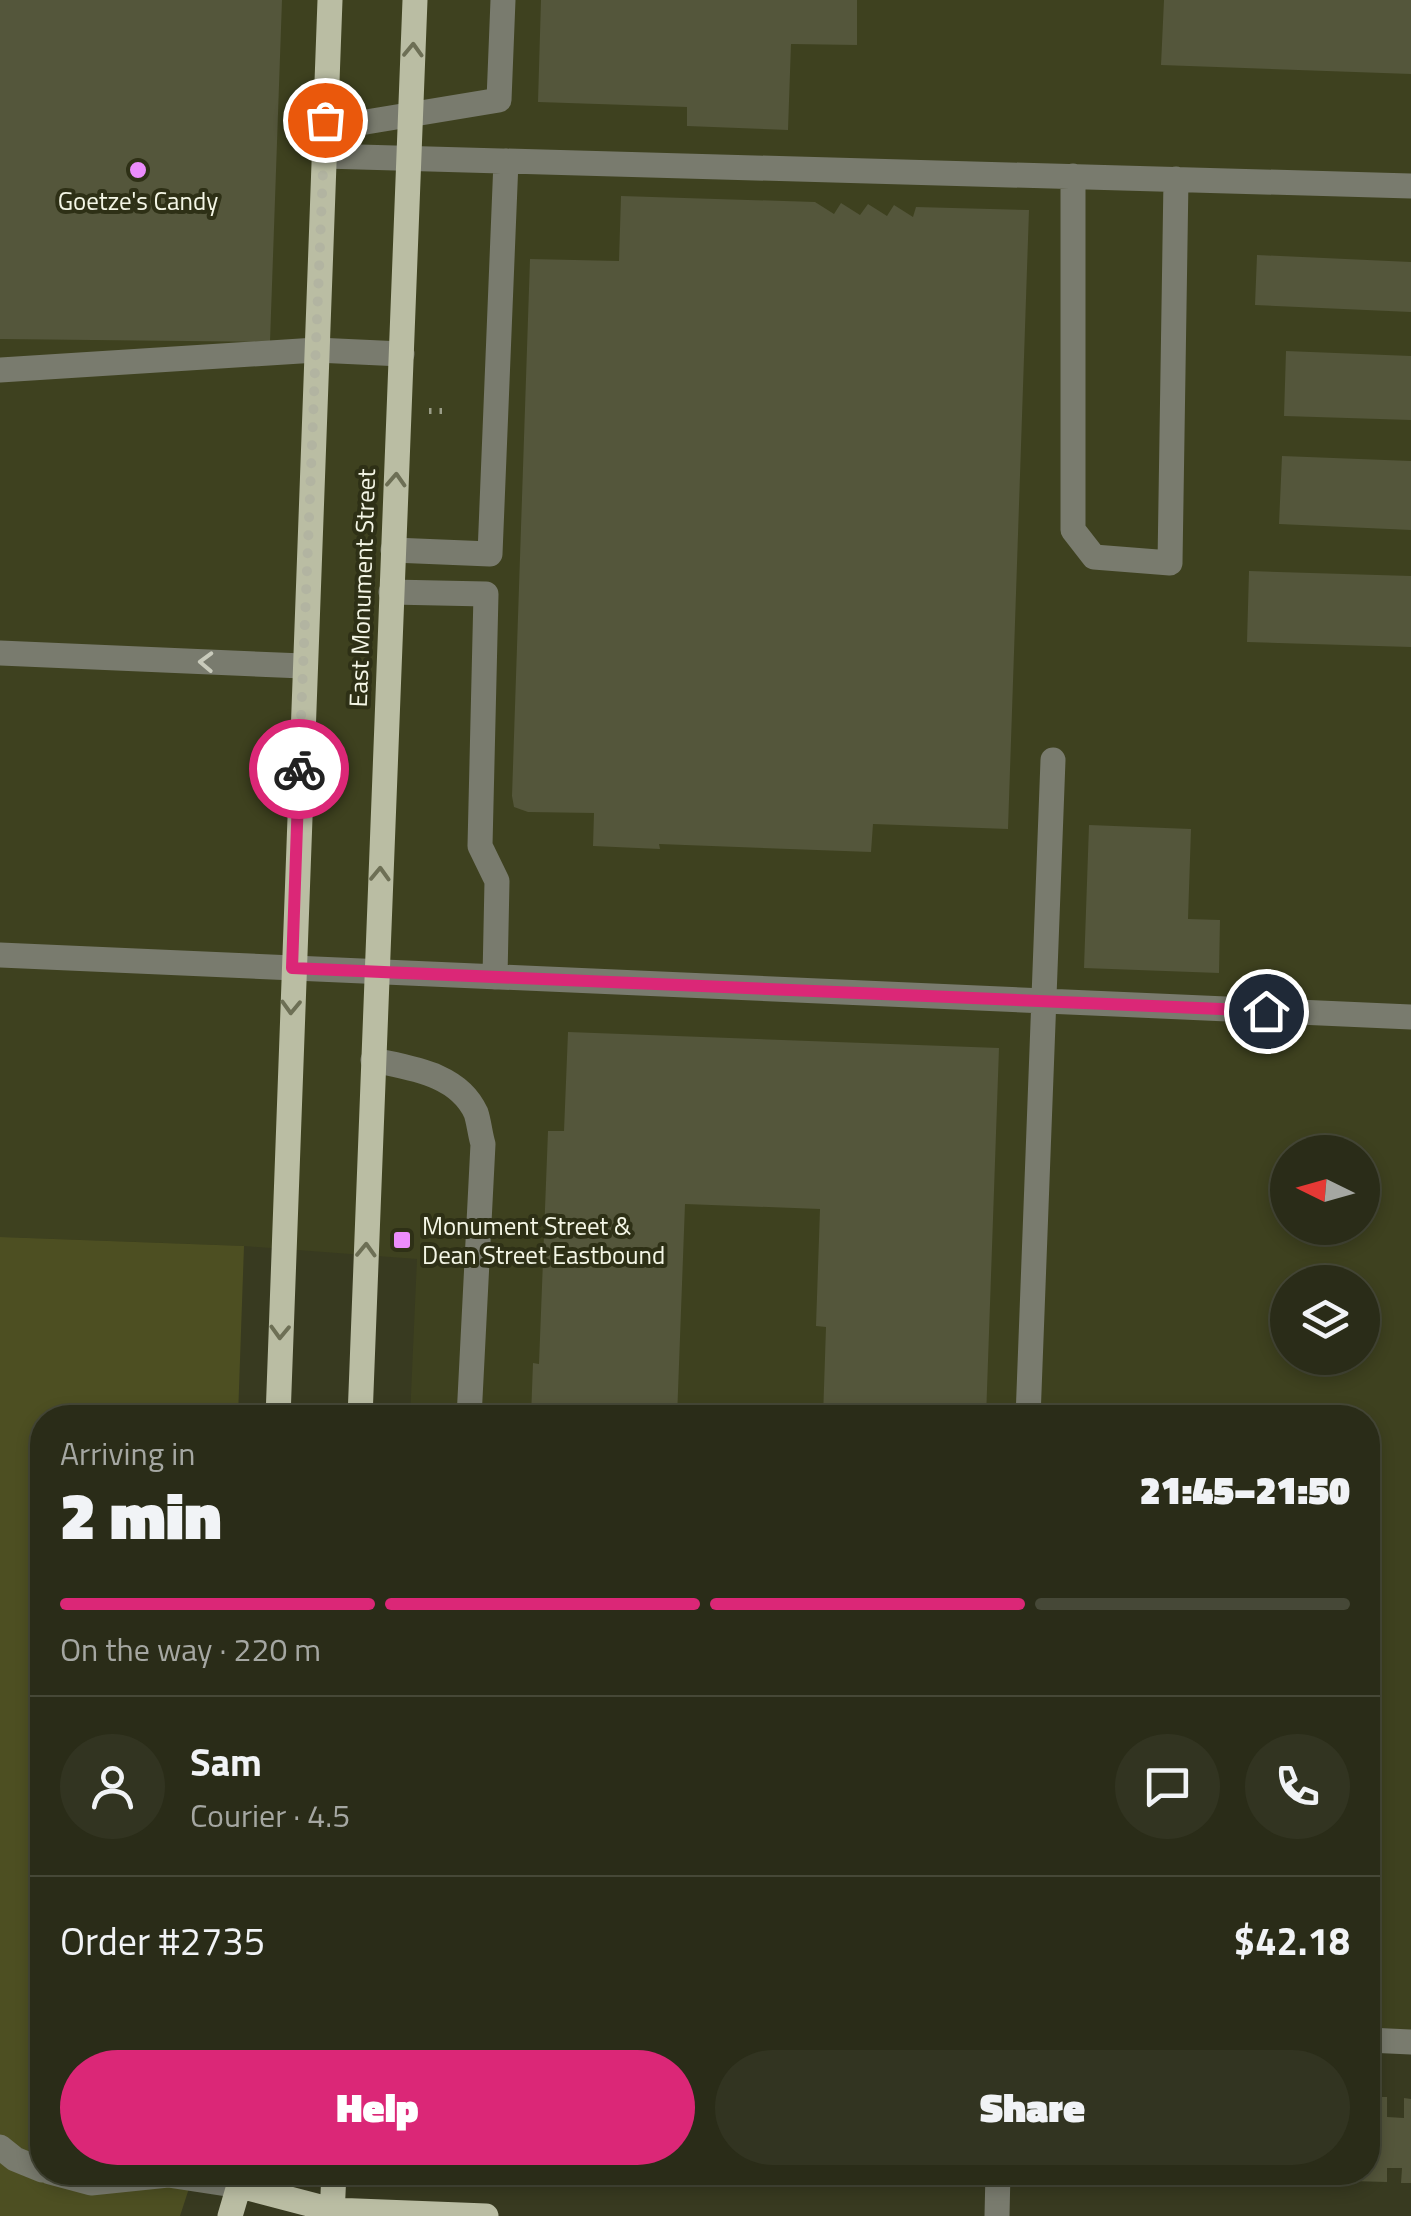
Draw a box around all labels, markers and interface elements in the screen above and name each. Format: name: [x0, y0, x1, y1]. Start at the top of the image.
one-way arrow: [403, 42, 424, 58]
pin: [283, 78, 368, 163]
icon: bag: [298, 93, 353, 148]
marker: Goetze's Candy: [127, 159, 149, 181]
place label: Goetze's Candy: [58, 182, 218, 220]
street label: East Monument Street: [339, 468, 385, 708]
one-way arrow: [385, 471, 406, 487]
one-way arrow: [197, 651, 213, 672]
courier: [249, 719, 349, 819]
icon: bike: [272, 742, 327, 797]
one-way arrow: [369, 866, 390, 882]
pin: [1224, 969, 1309, 1054]
icon: home: [1239, 984, 1294, 1039]
one-way arrow: [280, 999, 301, 1015]
north arrow: [1270, 1135, 1380, 1245]
map controls: [1270, 1135, 1380, 1375]
place label: Monument Street & Dean Street Eastbound: [422, 1207, 665, 1274]
marker: Monument Street & Dean Street Eastbound: [391, 1229, 413, 1251]
one-way arrow: [356, 1242, 377, 1258]
button: layers: [1270, 1265, 1380, 1375]
one-way arrow: [270, 1324, 291, 1340]
text: Arriving in: [60, 1429, 196, 1477]
text: 21:45–21:50: [1140, 1461, 1350, 1519]
text: 2 min: [60, 1465, 221, 1564]
text: On the way · 220 m: [60, 1625, 321, 1673]
text: Sam: [190, 1733, 262, 1791]
button: person: [60, 1734, 165, 1839]
button: chat: [1115, 1734, 1220, 1839]
button: phone: [1245, 1734, 1350, 1839]
text: Courier · 4.5: [190, 1791, 350, 1839]
text: Order #2735: [60, 1912, 265, 1970]
text: $42.18: [1234, 1912, 1350, 1970]
button: Help: [60, 2050, 695, 2165]
button: Share: [715, 2050, 1350, 2165]

